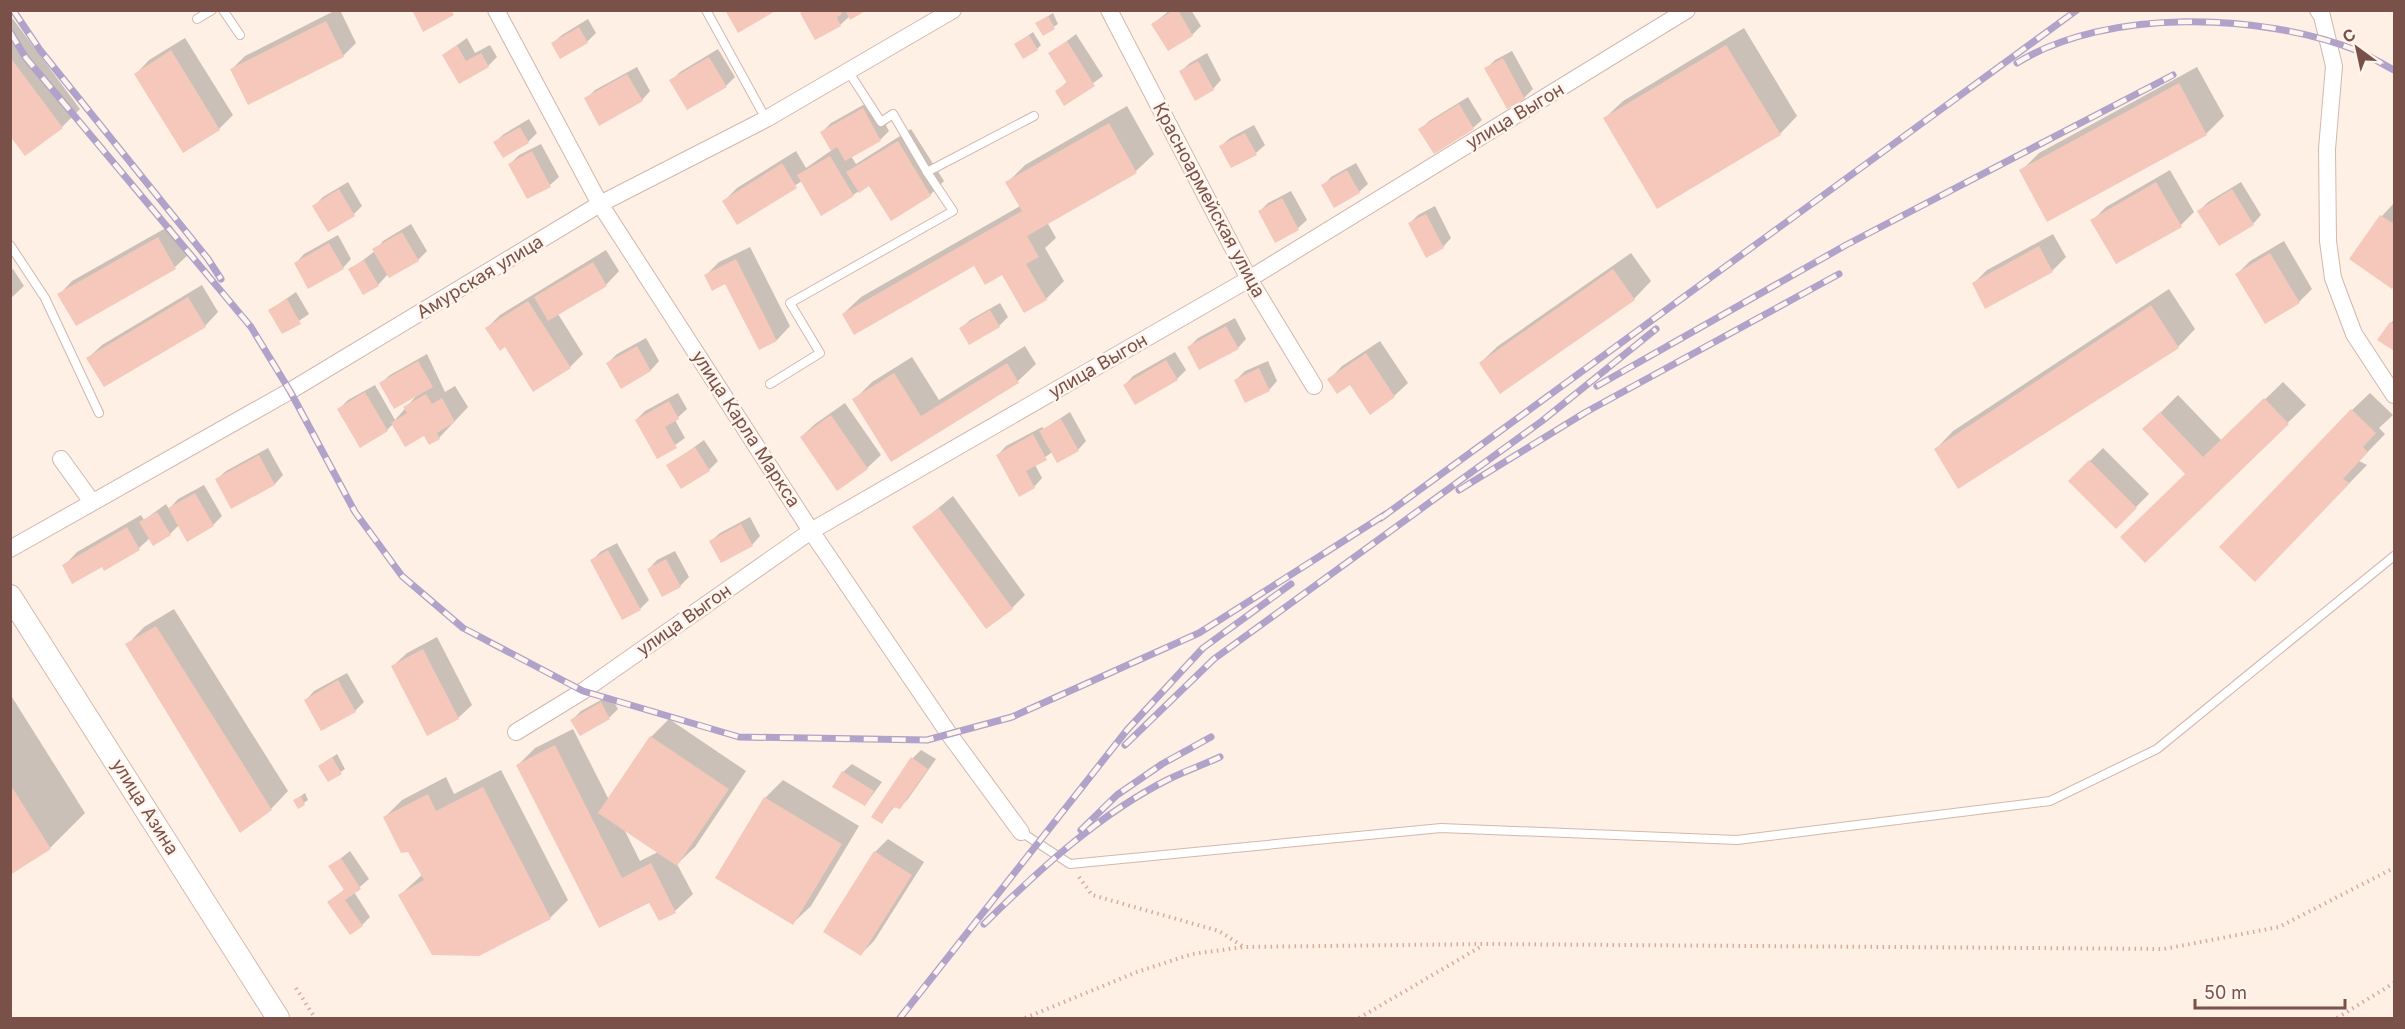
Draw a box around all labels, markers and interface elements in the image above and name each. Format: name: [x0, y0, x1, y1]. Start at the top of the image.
north arrow: [2327, 18, 2387, 78]
text: С: [2338, 24, 2359, 47]
street label: улица Выгон: [1462, 78, 1567, 153]
street label: Красноармейская улица: [1149, 99, 1270, 301]
street label: Амурская улица: [413, 231, 547, 323]
street label: улица Выгон: [1045, 329, 1151, 402]
street label: улица Карла Маркса: [688, 347, 805, 511]
street label: улица Выгон: [633, 579, 735, 660]
street label: улица Азина: [108, 755, 183, 858]
scale bar: [2195, 972, 2345, 1010]
text: 50 m: [2204, 982, 2247, 1003]

